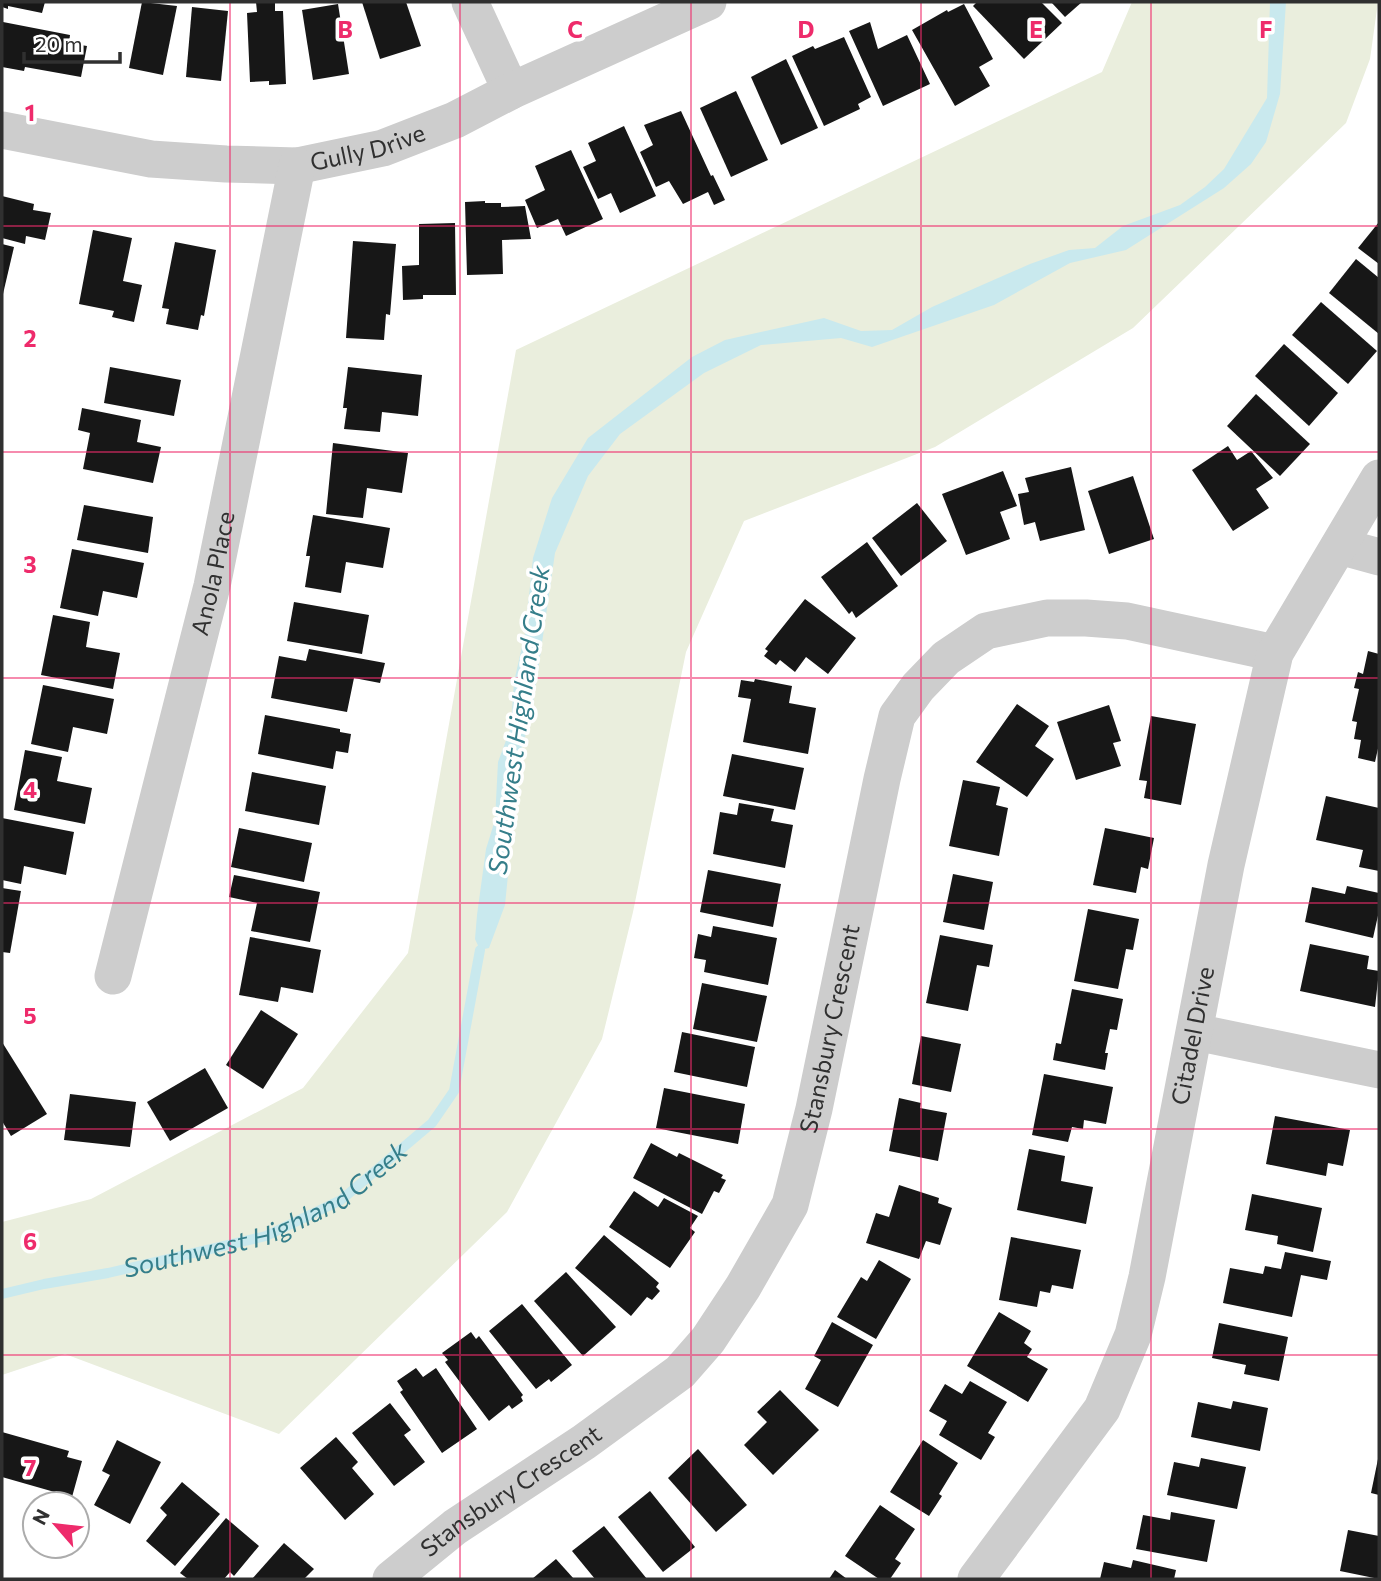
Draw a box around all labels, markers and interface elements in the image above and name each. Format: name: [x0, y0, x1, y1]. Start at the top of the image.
text: B: [337, 15, 353, 43]
text: C: [567, 15, 583, 43]
text: D: [798, 15, 815, 43]
text: E: [1029, 15, 1043, 43]
text: F: [1259, 15, 1273, 43]
scale bar: [24, 21, 121, 65]
text: 20 m: [35, 31, 83, 56]
text: 1: [25, 98, 35, 126]
street label: Gully Drive: [307, 117, 429, 176]
text: 2: [23, 324, 37, 352]
street label: Anola Place: [184, 509, 240, 638]
text: 3: [23, 550, 37, 578]
water label: Southwest Highland Creek: [480, 563, 555, 876]
text: 4: [23, 775, 37, 803]
street label: Stansbury Crescent: [793, 921, 865, 1136]
street label: Citadel Drive: [1164, 964, 1219, 1107]
text: 5: [23, 1001, 37, 1029]
water label: Southwest Highland Creek: [120, 1133, 414, 1283]
text: 6: [23, 1227, 37, 1255]
street label: Stansbury Crescent: [414, 1418, 607, 1562]
text: 7: [24, 1453, 36, 1481]
north arrow: [21, 1490, 91, 1560]
text: N: [27, 1505, 54, 1528]

